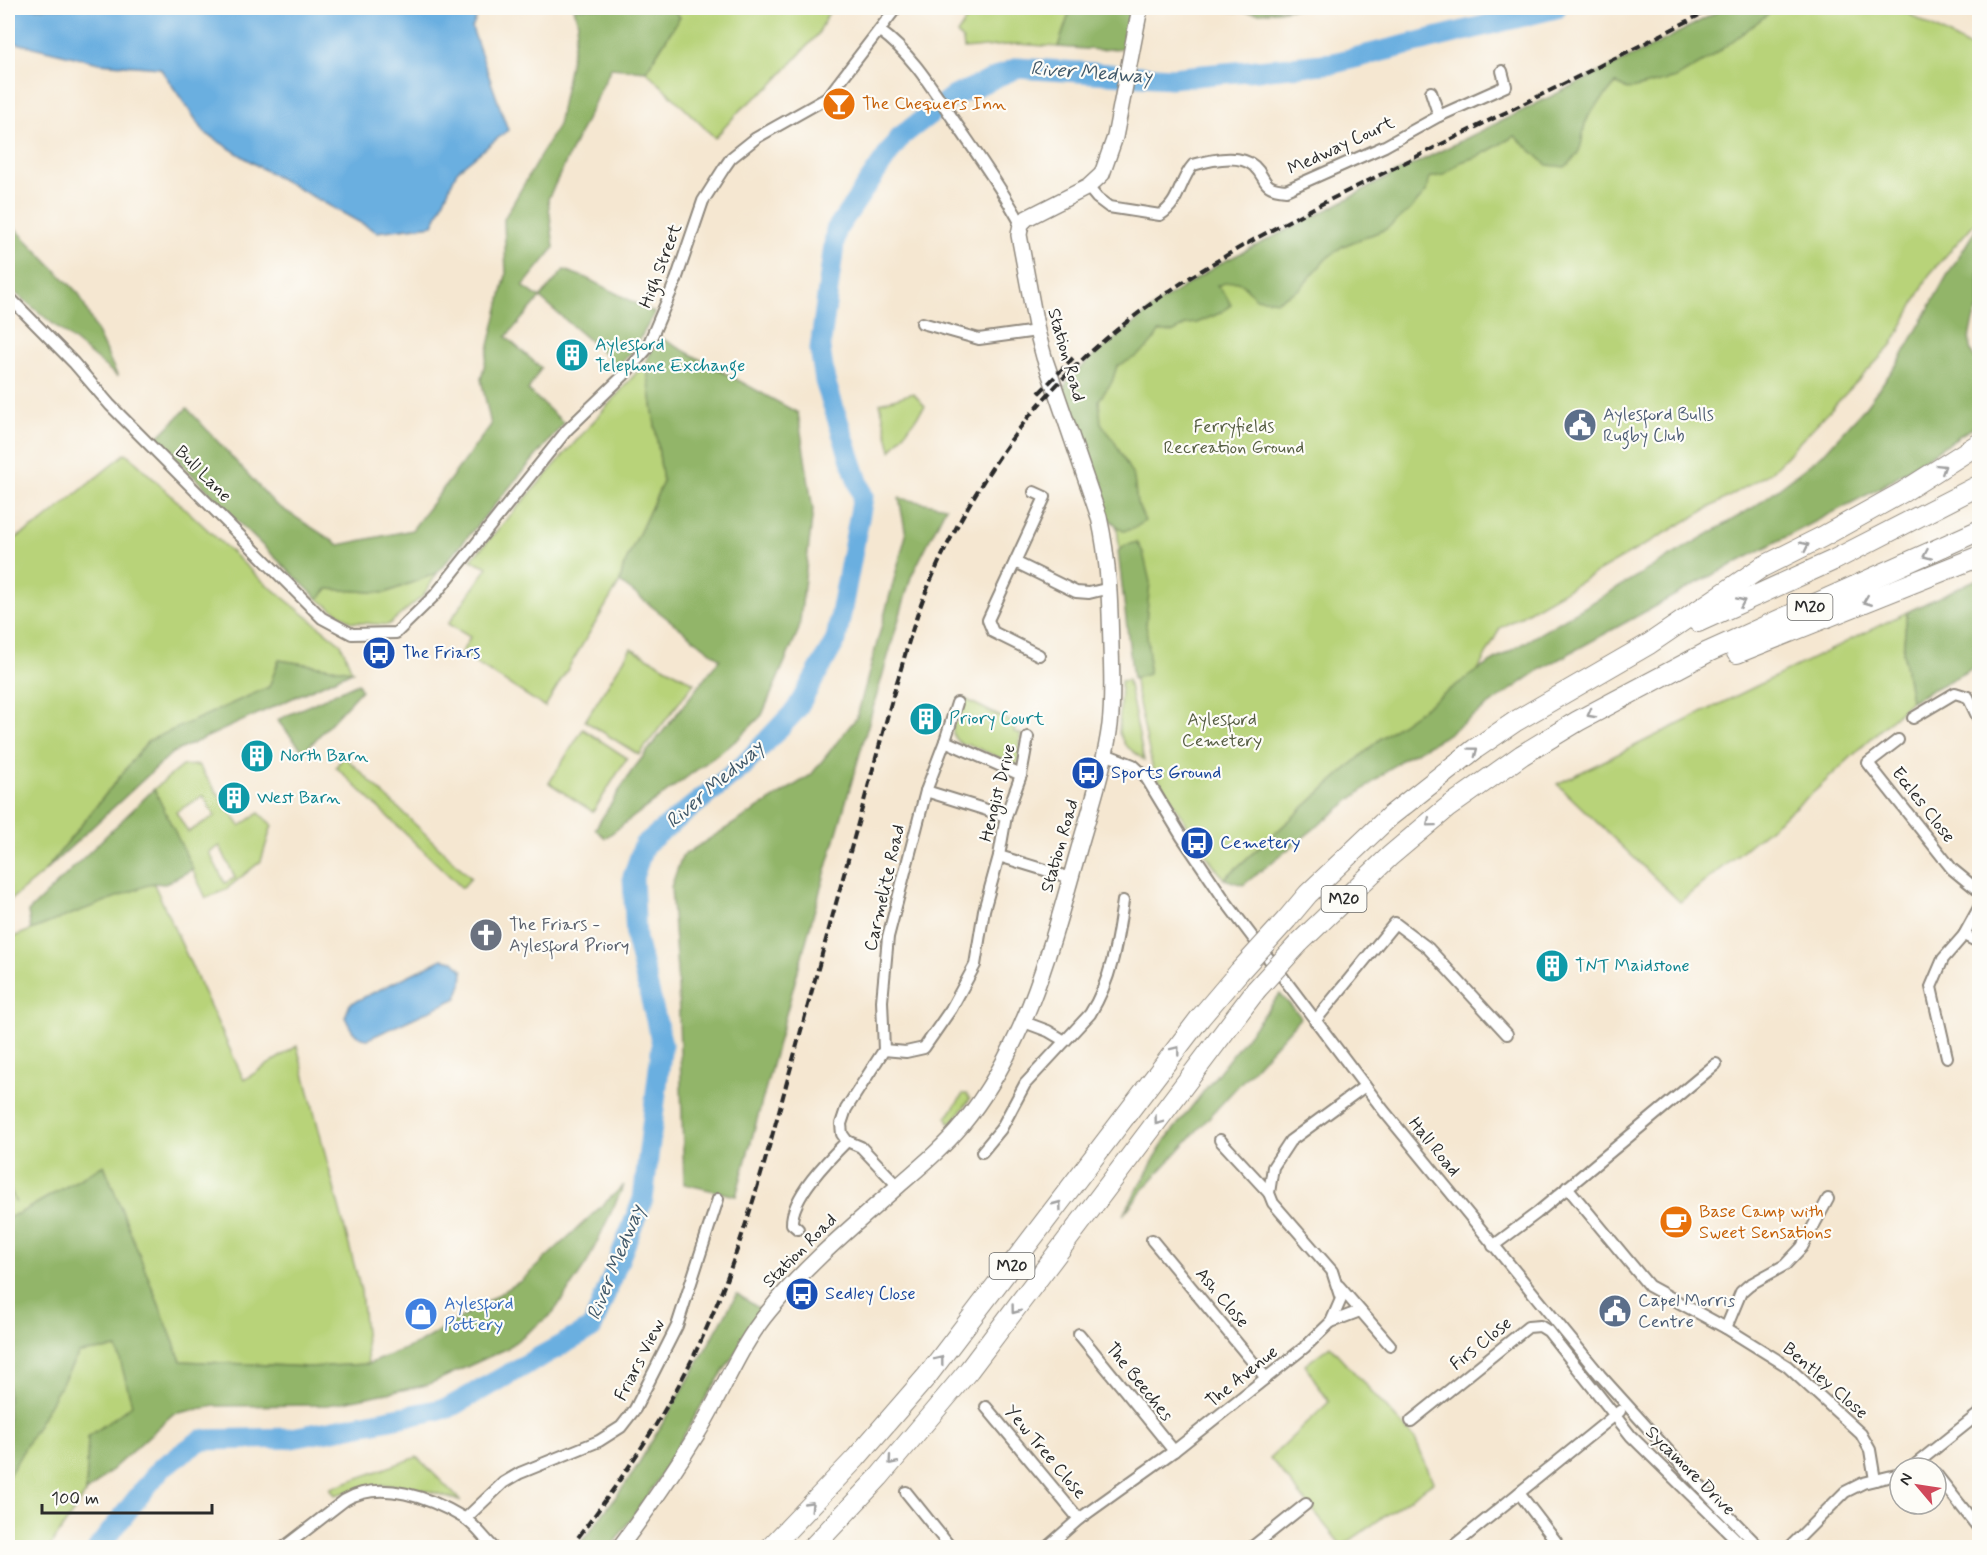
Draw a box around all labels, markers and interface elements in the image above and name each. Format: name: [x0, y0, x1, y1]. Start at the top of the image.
water label: River Medway: [1029, 55, 1154, 91]
bar icon: The Chequers Inn: [821, 86, 857, 122]
place label: The Chequers Inn: [862, 92, 1006, 116]
street label: Medway Court: [1284, 111, 1399, 181]
street label: High Street: [634, 220, 690, 312]
street label: Station Road: [1041, 305, 1091, 405]
place label: Aylesford Telephone Exchange: [595, 333, 745, 380]
building icon: Aylesford Telephone Exchange: [554, 337, 590, 373]
place label: Aylesford Bulls Rugby Club: [1603, 403, 1714, 450]
public building icon: Aylesford Bulls Rugby Club: [1562, 407, 1598, 443]
park label: Ferryfields Recreation Ground: [1164, 415, 1304, 460]
street label: Bull Lane: [169, 440, 237, 508]
one-way arrow: [1935, 464, 1946, 475]
one-way arrow: [1799, 541, 1810, 553]
one-way arrow: [1922, 548, 1933, 560]
road number: M20: [1788, 594, 1832, 620]
one-way arrow: [1862, 594, 1873, 606]
one-way arrow: [1734, 598, 1745, 610]
bus stop icon: The Friars: [361, 635, 397, 671]
place label: The Friars: [402, 641, 480, 665]
building icon: Priory Court: [908, 701, 944, 737]
place label: Priory Court: [949, 707, 1045, 731]
one-way arrow: [1587, 707, 1598, 718]
park label: Aylesford Cemetery: [1182, 708, 1262, 753]
water label: River Medway: [660, 734, 771, 835]
building icon: North Barn: [239, 738, 275, 774]
street label: Hengist Drive: [974, 741, 1023, 845]
place label: North Barn: [280, 744, 368, 768]
one-way arrow: [1468, 747, 1479, 758]
bus stop icon: Sports Ground: [1070, 755, 1106, 791]
place label: Sports Ground: [1111, 761, 1221, 785]
street label: Eccles Close: [1886, 762, 1960, 848]
building icon: West Barn: [216, 780, 252, 816]
place label: West Barn: [257, 786, 340, 810]
street label: Station Road: [1035, 796, 1085, 896]
one-way arrow: [1426, 816, 1437, 827]
street label: Carmelite Road: [859, 822, 911, 954]
bus stop icon: Cemetery: [1179, 825, 1215, 861]
place label: Cemetery: [1220, 831, 1300, 855]
road number: M20: [1322, 886, 1366, 912]
place label: The Friars - Aylesford Priory: [509, 913, 629, 960]
church icon: The Friars - Aylesford Priory: [468, 917, 504, 953]
building icon: TNT Maidstone: [1534, 948, 1570, 984]
place label: TNT Maidstone: [1575, 954, 1690, 978]
one-way arrow: [1169, 1045, 1180, 1056]
street label: Hall Road: [1403, 1112, 1465, 1182]
one-way arrow: [1154, 1114, 1165, 1125]
water label: River Medway: [581, 1200, 652, 1324]
place label: Base Camp with Sweet Sensations: [1699, 1200, 1832, 1245]
one-way arrow: [1051, 1201, 1062, 1212]
cafe icon: Base Camp with Sweet Sensations: [1658, 1204, 1694, 1240]
street label: Station Road: [758, 1209, 842, 1293]
road number: M20: [990, 1253, 1034, 1279]
street label: Ash Close: [1190, 1263, 1254, 1333]
bus stop icon: Sedley Close: [784, 1276, 820, 1312]
place label: Sedley Close: [825, 1282, 916, 1306]
place label: Capel Morris Centre: [1638, 1289, 1735, 1334]
place label: Aylesford Pottery: [444, 1292, 514, 1337]
public building icon: Capel Morris Centre: [1597, 1293, 1633, 1329]
shop icon: Aylesford Pottery: [403, 1296, 439, 1332]
one-way arrow: [1011, 1303, 1022, 1314]
street label: Firs Close: [1445, 1312, 1517, 1376]
street label: Friars View: [609, 1315, 671, 1405]
street label: Bentley Close: [1777, 1337, 1873, 1425]
street label: The Beeches: [1100, 1338, 1178, 1427]
street label: The Avenue: [1201, 1341, 1283, 1413]
one-way arrow: [932, 1355, 943, 1366]
street label: Yew Tree Close: [999, 1400, 1091, 1504]
street label: Sycamore Drive: [1640, 1421, 1740, 1521]
one-way arrow: [888, 1454, 899, 1465]
north arrow: [1888, 1456, 1948, 1516]
text: N: [1894, 1470, 1918, 1489]
scale bar: [42, 1477, 212, 1515]
text: 100 m: [51, 1487, 99, 1511]
one-way arrow: [803, 1502, 814, 1512]

